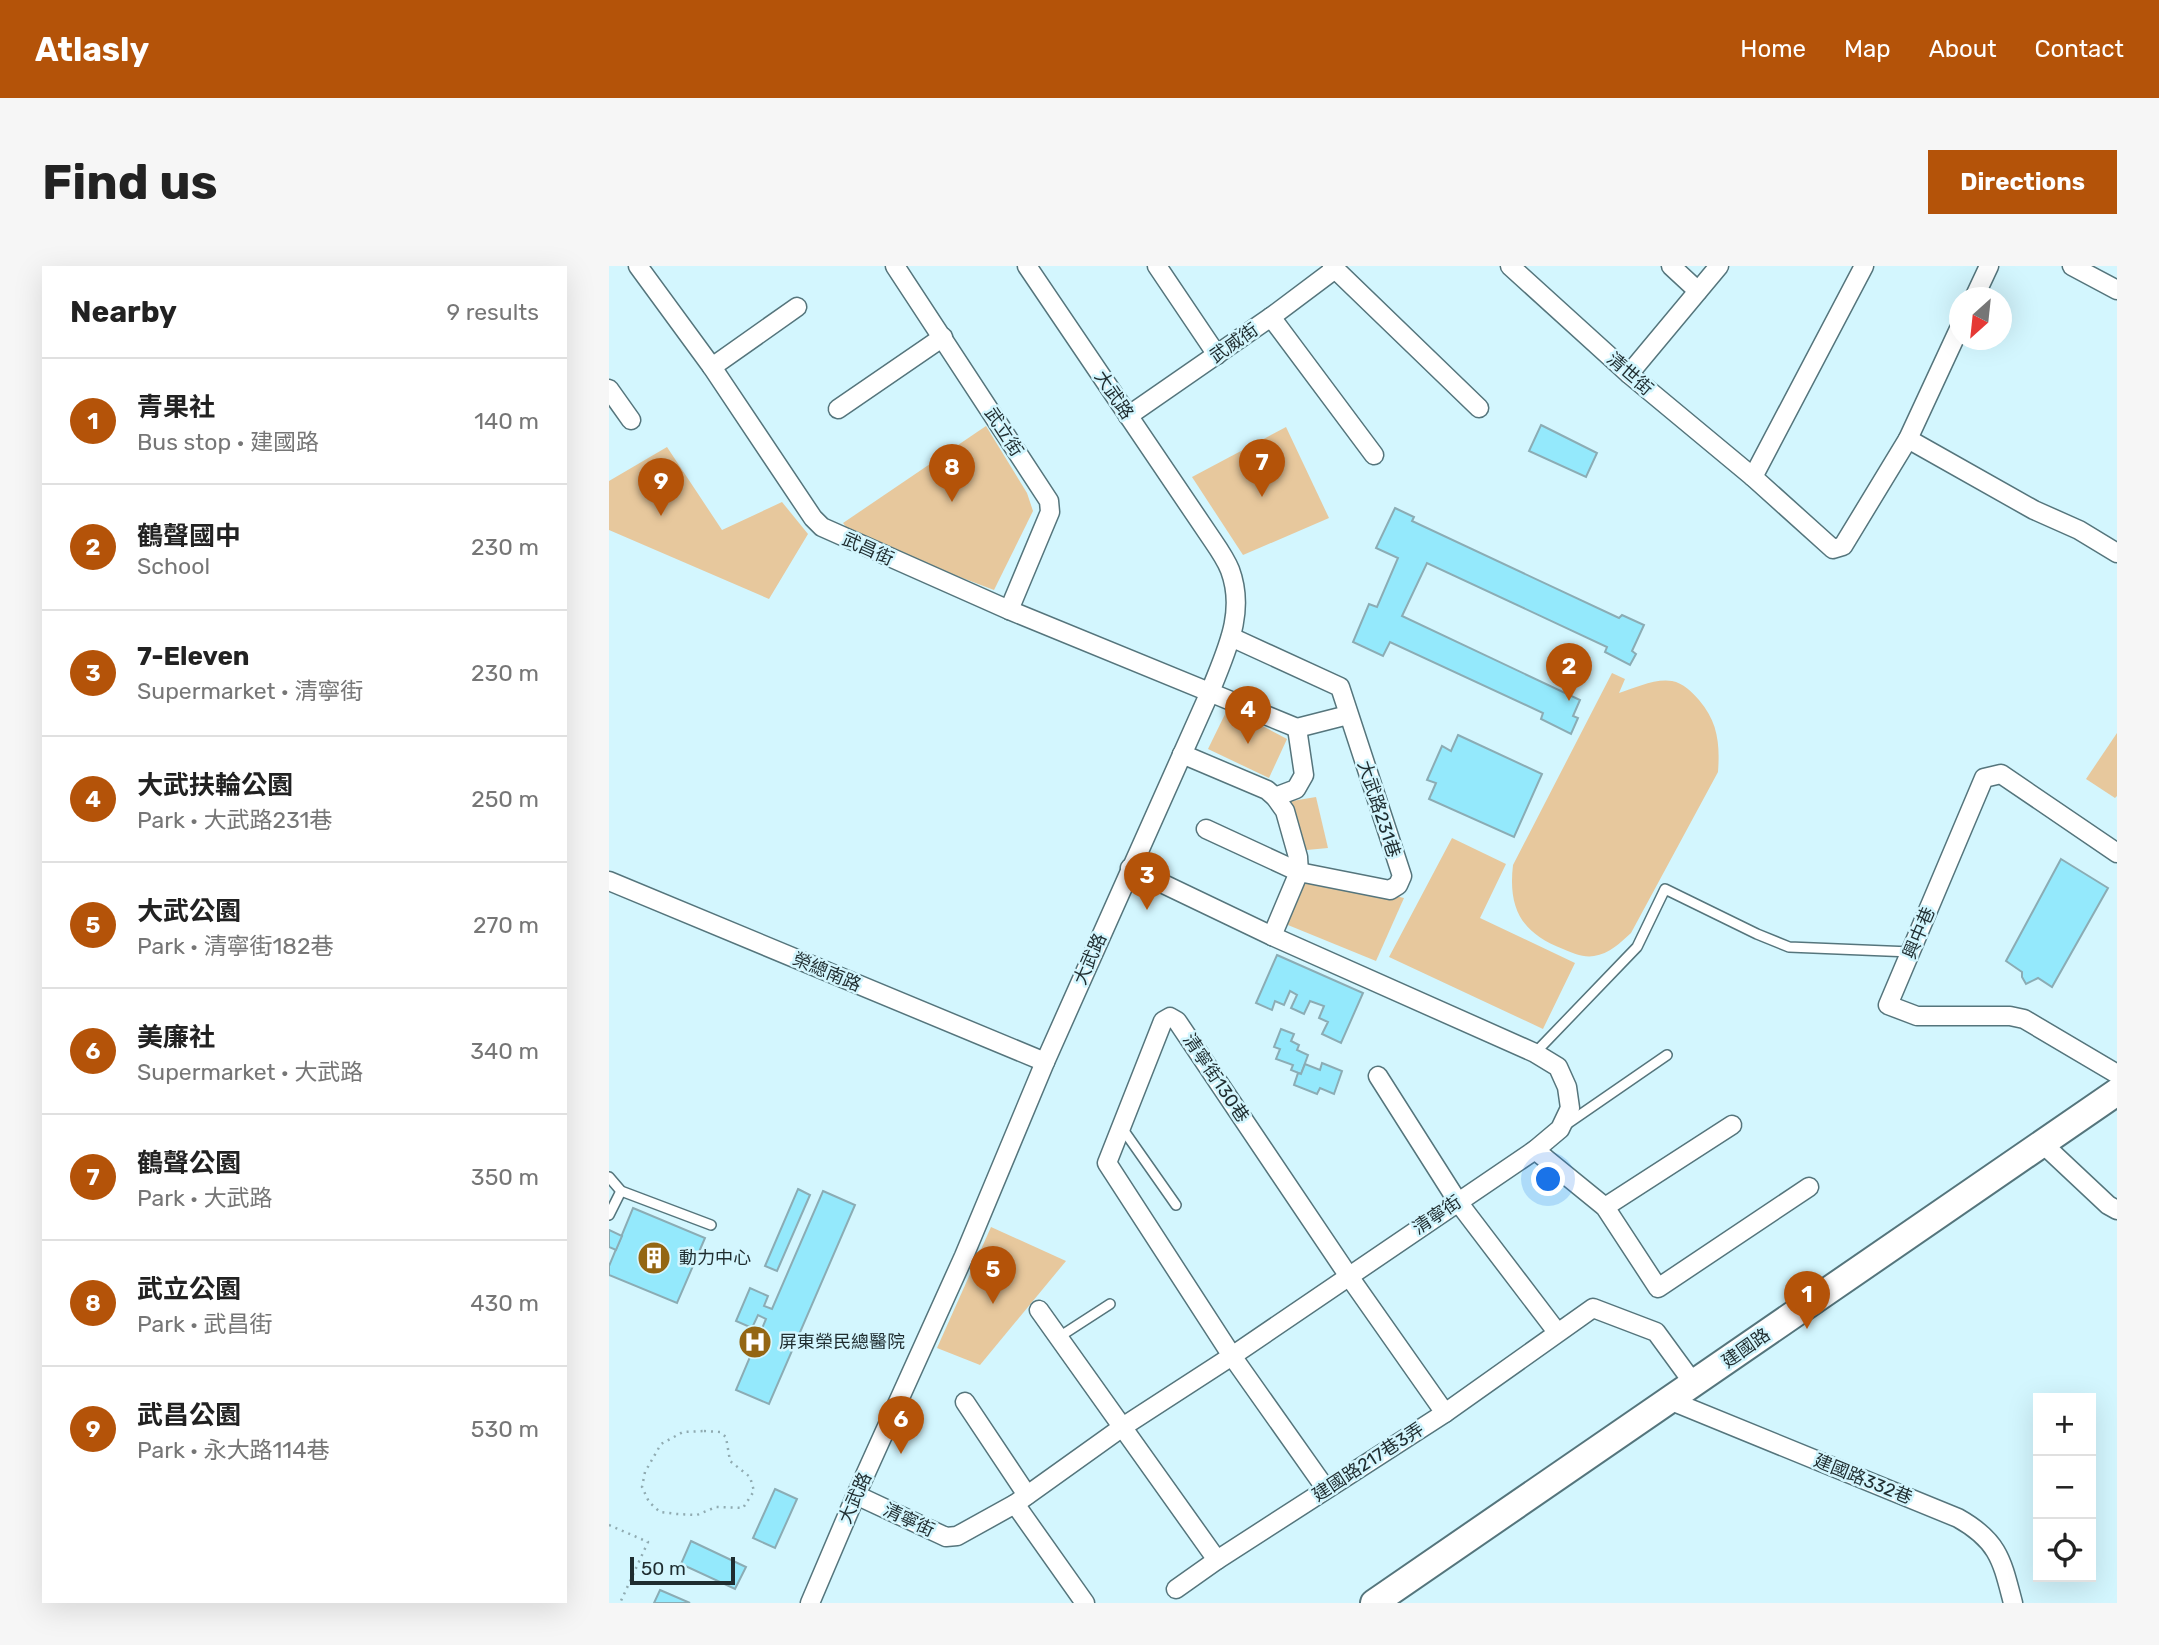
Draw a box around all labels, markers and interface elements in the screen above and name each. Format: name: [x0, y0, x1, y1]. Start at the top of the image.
text: Atlasly: [35, 30, 149, 69]
text: Home: [1740, 35, 1806, 63]
text: Map: [1844, 35, 1891, 63]
text: About: [1929, 35, 1997, 63]
text: Contact: [2035, 35, 2124, 63]
button: Directions: [1928, 150, 2117, 214]
text: Find us: [42, 153, 218, 211]
north arrow: [1949, 287, 2012, 350]
text: Nearby: [70, 294, 177, 330]
text: 9 results: [446, 298, 539, 326]
street label: 武威街: [1206, 319, 1262, 367]
street label: 清世街: [1602, 348, 1658, 400]
street label: 大武路: [1090, 366, 1138, 424]
text: 青果社: [137, 392, 215, 423]
street label: 武立街: [980, 403, 1028, 461]
text: 1: [87, 407, 99, 435]
text: 140 m: [474, 407, 539, 435]
text: Bus stop · 建國路: [137, 428, 319, 456]
pin: 7: [1239, 439, 1285, 497]
pin: 8: [929, 444, 975, 502]
pin: 9: [638, 458, 684, 516]
text: 鶴聲國中: [137, 521, 241, 552]
street label: 武昌街: [839, 528, 897, 570]
text: 2: [86, 533, 100, 561]
text: 230 m: [471, 533, 539, 561]
text: School: [137, 552, 210, 580]
text: 7-Eleven: [137, 641, 250, 672]
pin: 2: [1546, 643, 1592, 701]
text: 3: [85, 659, 101, 687]
text: 230 m: [471, 659, 539, 687]
text: Supermarket · 清寧街: [137, 677, 363, 705]
pin: 4: [1225, 686, 1271, 744]
street label: 大武路231巷: [1353, 758, 1405, 860]
text: 大武扶輪公園: [137, 770, 293, 801]
text: 4: [85, 785, 101, 813]
text: 250 m: [471, 785, 539, 813]
text: Park · 大武路231巷: [137, 806, 332, 834]
pin: 3: [1124, 852, 1170, 910]
text: 大武公園: [137, 896, 241, 927]
street label: 興中巷: [1898, 904, 1940, 962]
text: 5: [86, 911, 100, 939]
text: 270 m: [473, 911, 539, 939]
street label: 大武路: [1069, 930, 1111, 988]
text: Park · 清寧街182巷: [137, 932, 333, 960]
street label: 榮總南路: [790, 948, 864, 996]
text: 美廉社: [137, 1022, 215, 1053]
street label: 清寧街130巷: [1178, 1030, 1254, 1126]
text: 6: [86, 1037, 100, 1065]
text: 340 m: [470, 1037, 539, 1065]
text: Supermarket · 大武路: [137, 1058, 363, 1086]
text: 鶴聲公園: [137, 1148, 241, 1179]
your location: [1531, 1162, 1565, 1196]
text: 7: [86, 1163, 100, 1191]
text: 350 m: [471, 1163, 539, 1191]
text: Park · 大武路: [137, 1184, 272, 1212]
street label: 清寧街: [1408, 1191, 1466, 1239]
building icon: 動力中心: [635, 1239, 673, 1277]
pin: 5: [970, 1246, 1016, 1304]
place label: 動力中心: [679, 1247, 751, 1269]
pin: 1: [1784, 1271, 1830, 1329]
text: 武立公園: [137, 1274, 241, 1305]
text: 8: [85, 1289, 101, 1317]
text: 430 m: [470, 1289, 539, 1317]
text: Park · 武昌街: [137, 1310, 272, 1338]
hospital icon: 屏東榮民總醫院: [736, 1323, 774, 1361]
street label: 建國路: [1718, 1324, 1774, 1372]
place label: 屏東榮民總醫院: [779, 1331, 905, 1353]
map controls: [2033, 1393, 2096, 1582]
button: +: [2033, 1393, 2096, 1456]
pin: 6: [878, 1396, 924, 1454]
text: 武昌公園: [137, 1400, 241, 1431]
text: 9: [86, 1415, 100, 1443]
text: 530 m: [471, 1415, 539, 1443]
street label: 建國路217巷3弄: [1308, 1418, 1428, 1506]
text: Park · 永大路114巷: [137, 1436, 329, 1464]
street label: 建國路332巷: [1811, 1449, 1915, 1509]
button: −: [2033, 1456, 2096, 1519]
street label: 大武路: [834, 1469, 876, 1527]
street label: 清寧街: [880, 1499, 938, 1541]
button: locate: [2033, 1519, 2096, 1582]
scale bar: [630, 1554, 735, 1586]
text: 50 m: [641, 1557, 686, 1580]

